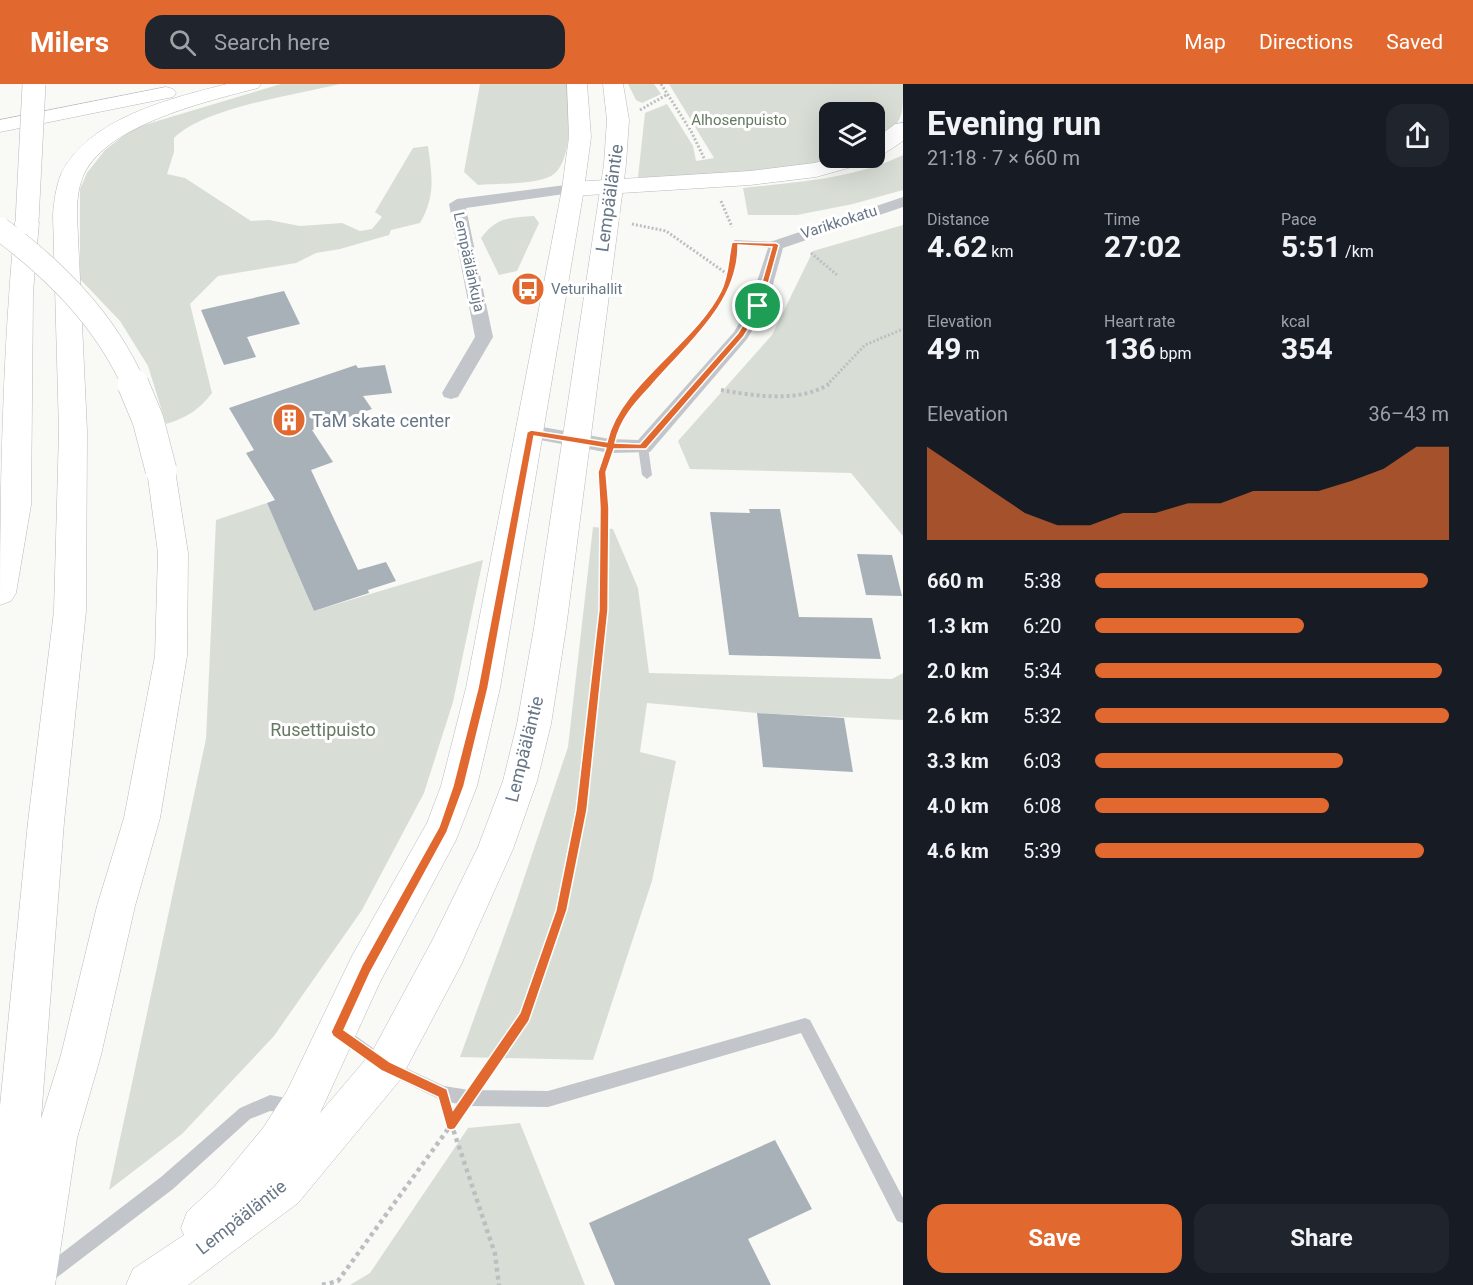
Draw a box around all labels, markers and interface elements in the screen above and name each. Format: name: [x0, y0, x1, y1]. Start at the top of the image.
search box: [145, 15, 565, 69]
text: Milers: [30, 26, 109, 59]
icon: search: [166, 26, 199, 59]
text: Search here: [214, 30, 330, 55]
text: Map: [1184, 30, 1226, 54]
text: Directions: [1259, 30, 1353, 54]
text: Saved: [1386, 30, 1443, 54]
map controls: [819, 102, 885, 168]
button: layers: [819, 102, 885, 168]
text: Evening run: [927, 104, 1101, 143]
button: share: [1386, 104, 1449, 167]
park label: Alhosenpuisto: [691, 111, 787, 129]
street label: Lempääläntie: [591, 143, 627, 253]
text: 21:18 · 7 × 660 m: [927, 146, 1080, 170]
street label: Varikkokatu: [799, 201, 879, 243]
street label: Lempäälänkuja: [450, 210, 488, 314]
text: Distance: [927, 210, 989, 229]
text: Time: [1104, 210, 1140, 229]
text: Pace: [1281, 210, 1317, 229]
text: 4.62: [927, 229, 987, 264]
text: 27:02: [1104, 229, 1181, 264]
text: 5:51: [1281, 229, 1341, 264]
text: km: [987, 242, 1013, 261]
text: /km: [1341, 242, 1374, 261]
bus stop icon: Veturihallit: [510, 271, 546, 307]
place label: Veturihallit: [551, 280, 622, 298]
pin: [732, 280, 783, 331]
icon: arrive: [741, 289, 774, 322]
text: Elevation: [927, 312, 992, 331]
text: Heart rate: [1104, 312, 1175, 331]
text: kcal: [1281, 312, 1310, 331]
text: 49: [927, 331, 961, 366]
text: 136: [1104, 331, 1156, 366]
text: 354: [1281, 331, 1333, 366]
text: m: [961, 344, 979, 363]
text: bpm: [1156, 344, 1192, 363]
building icon: TaM skate center: [271, 402, 307, 438]
text: Elevation: [927, 402, 1008, 426]
text: 36–43 m: [1368, 402, 1449, 426]
place label: TaM skate center: [312, 410, 450, 431]
text: 660 m: [927, 569, 984, 593]
text: 5:38: [1023, 569, 1062, 593]
text: 1.3 km: [927, 614, 989, 638]
text: 6:20: [1023, 614, 1062, 638]
text: 2.0 km: [927, 659, 989, 683]
text: 5:34: [1023, 659, 1062, 683]
street label: Lempääläntie: [501, 694, 547, 804]
text: 2.6 km: [927, 704, 989, 728]
text: 5:32: [1023, 704, 1062, 728]
park label: Rusettipuisto: [270, 719, 376, 740]
text: 3.3 km: [927, 749, 989, 773]
text: 6:03: [1023, 749, 1062, 773]
text: 4.0 km: [927, 794, 989, 818]
text: 6:08: [1023, 794, 1062, 818]
text: 4.6 km: [927, 839, 989, 863]
text: 5:39: [1023, 839, 1062, 863]
street label: Lempääläntie: [192, 1175, 290, 1259]
button: Save: [927, 1204, 1182, 1273]
button: Share: [1194, 1204, 1449, 1273]

